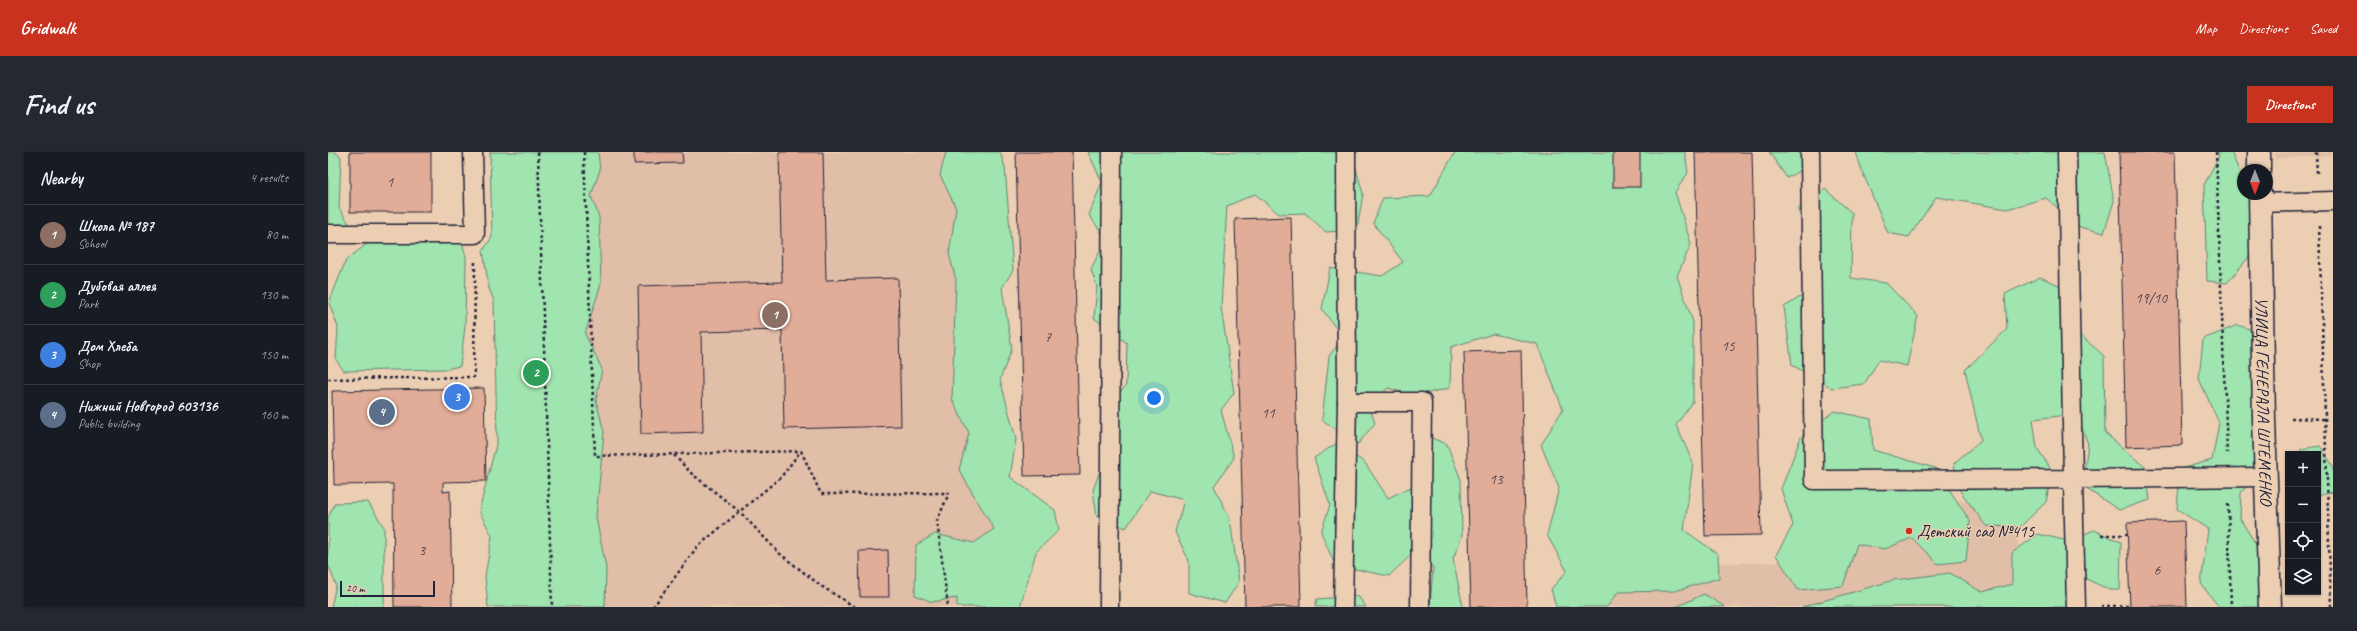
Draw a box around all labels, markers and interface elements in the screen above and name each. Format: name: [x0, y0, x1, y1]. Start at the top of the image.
text: Gridwalk: [20, 16, 76, 40]
text: Map: [2196, 20, 2217, 37]
text: Directions: [2239, 20, 2288, 37]
text: Saved: [2310, 20, 2337, 37]
button: Directions: [2247, 86, 2333, 123]
text: Find us: [24, 87, 94, 122]
north arrow: [2237, 164, 2273, 200]
text: Nearby: [40, 168, 83, 189]
text: 4 results: [250, 170, 288, 186]
house number: 1: [387, 173, 395, 192]
text: Школа № 187: [78, 217, 154, 236]
text: 1: [50, 227, 56, 243]
text: 80 m: [266, 227, 288, 243]
text: School: [78, 236, 106, 252]
text: Дубовая аллея: [78, 277, 156, 296]
text: 2: [50, 287, 56, 303]
text: 130 m: [260, 287, 288, 303]
house number: 19/10: [2135, 289, 2168, 308]
text: Park: [78, 296, 99, 312]
street label: УЛИЦА ГЕНЕРАЛА ШТЕМЕНКО: [2251, 297, 2277, 508]
pin: 1: [762, 300, 788, 330]
house number: 7: [1045, 328, 1053, 347]
text: Дом Хлеба: [78, 337, 137, 356]
house number: 15: [1721, 337, 1736, 356]
text: 3: [50, 347, 56, 363]
text: 150 m: [260, 347, 288, 363]
text: Shop: [78, 356, 100, 372]
pin: 2: [523, 358, 549, 388]
pin: 3: [444, 382, 470, 412]
your location: [1144, 388, 1164, 408]
text: Нижний Новгород 603136: [78, 397, 218, 416]
pin: 4: [369, 397, 395, 427]
house number: 11: [1261, 404, 1276, 423]
text: 4: [50, 407, 56, 423]
text: 160 m: [260, 407, 288, 423]
text: Public building: [78, 416, 140, 432]
map controls: [2285, 451, 2321, 595]
button: +: [2285, 451, 2321, 487]
house number: 13: [1489, 470, 1504, 489]
button: −: [2285, 487, 2321, 523]
place label: Детский сад №415: [1917, 521, 2036, 542]
button: locate: [2285, 523, 2321, 559]
marker: Детский сад №415: [1904, 526, 1914, 536]
house number: 3: [419, 541, 427, 560]
button: layers: [2285, 559, 2321, 595]
house number: 6: [2154, 561, 2162, 580]
scale bar: [340, 579, 435, 598]
text: 20 m: [346, 581, 365, 595]

